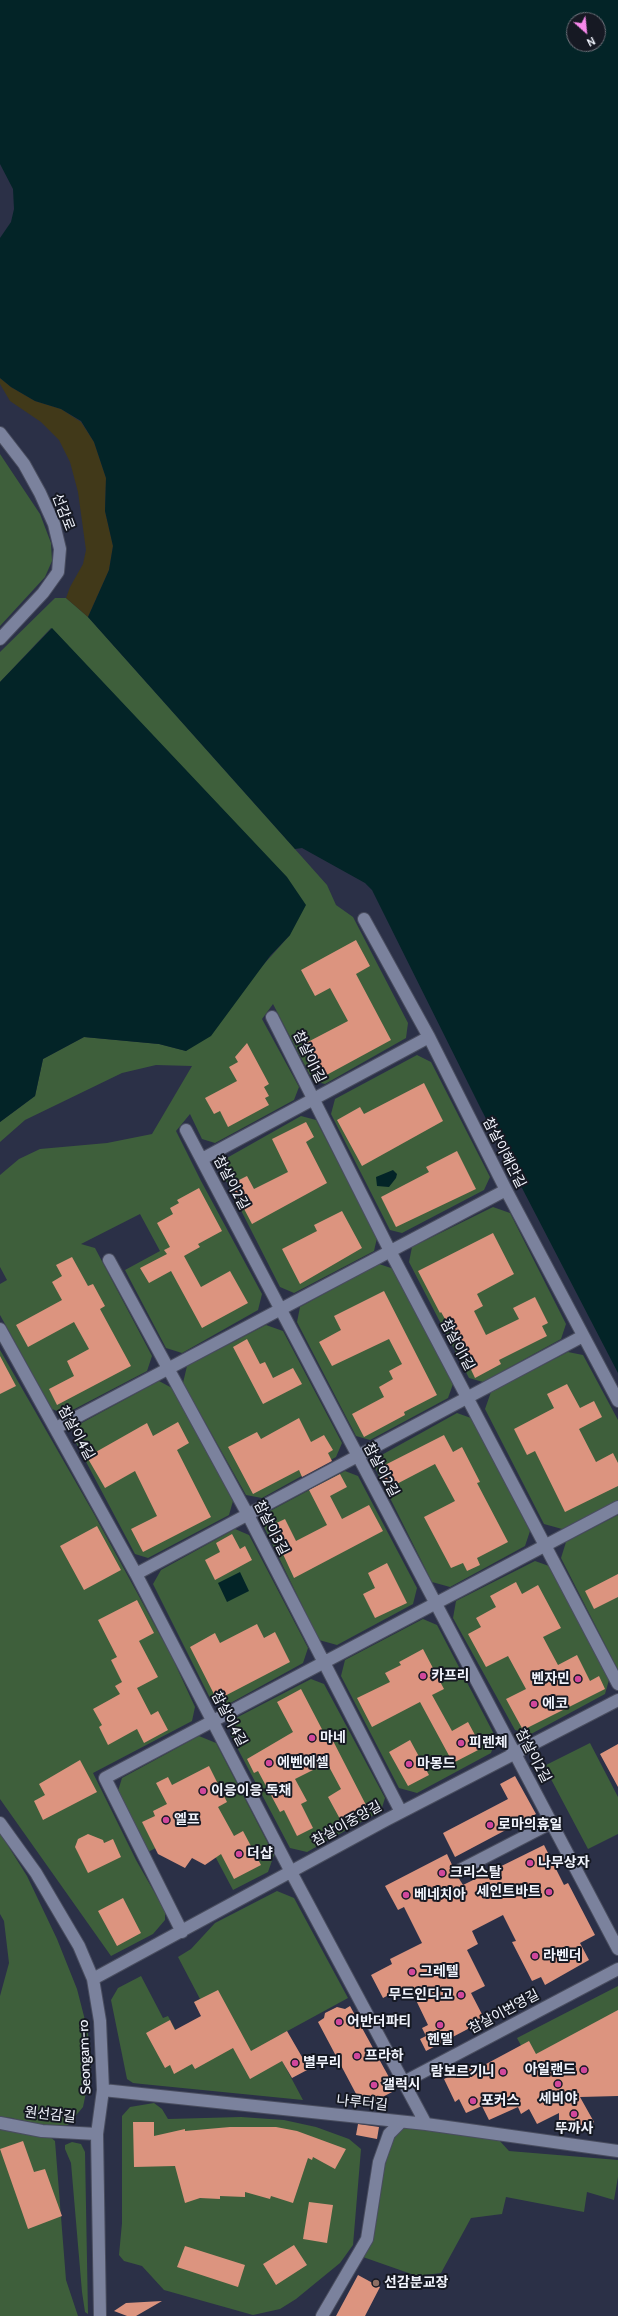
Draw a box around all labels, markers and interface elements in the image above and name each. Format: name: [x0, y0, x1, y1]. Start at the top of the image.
north arrow: [566, 12, 606, 52]
text: N: [584, 34, 598, 50]
street label: 선감로: [48, 491, 78, 533]
street label: 참살이1길: [289, 1028, 329, 1086]
street label: 참살이해안길: [479, 1115, 529, 1191]
street label: 참살이2길: [210, 1153, 252, 1213]
street label: 참살이1길: [436, 1316, 478, 1374]
street label: 참살이4길: [54, 1403, 98, 1463]
street label: 참살이2길: [360, 1440, 402, 1500]
street label: 참살이3길: [250, 1498, 292, 1558]
place label: 카프리: [431, 1668, 470, 1684]
marker: 카프리: [418, 1671, 428, 1681]
place label: 벤자민: [531, 1671, 570, 1687]
marker: 벤자민: [573, 1674, 583, 1684]
street label: 참살이4길: [208, 1689, 250, 1749]
place label: 에코: [542, 1696, 568, 1712]
marker: 에코: [529, 1699, 539, 1709]
street label: 참살이2길: [512, 1726, 554, 1786]
place label: 마네: [320, 1730, 346, 1746]
marker: 마네: [307, 1733, 317, 1743]
place label: 피렌체: [469, 1735, 508, 1751]
marker: 피렌체: [456, 1738, 466, 1748]
place label: 에벤에셀: [277, 1755, 329, 1771]
place label: 마몽드: [417, 1756, 456, 1772]
marker: 에벤에셀: [264, 1758, 274, 1768]
marker: 마몽드: [404, 1759, 414, 1769]
place label: 이응이응 독채: [211, 1783, 291, 1799]
marker: 이응이응 독채: [198, 1786, 208, 1796]
street label: 참살이중앙길: [309, 1798, 385, 1850]
place label: 엘프: [174, 1812, 200, 1828]
marker: 엘프: [161, 1815, 171, 1825]
place label: 로마의휴일: [498, 1817, 562, 1833]
marker: 로마의휴일: [485, 1820, 495, 1830]
place label: 더샵: [247, 1846, 273, 1862]
marker: 더샵: [234, 1849, 244, 1859]
place label: 나무상자: [538, 1855, 590, 1871]
marker: 나무상자: [525, 1858, 535, 1868]
place label: 크리스탈: [450, 1865, 502, 1881]
marker: 크리스탈: [437, 1868, 447, 1878]
place label: 세인트바트: [477, 1884, 541, 1900]
place label: 베네치아: [414, 1887, 466, 1903]
marker: 세인트바트: [544, 1887, 554, 1897]
marker: 베네치아: [401, 1890, 411, 1900]
place label: 라벤더: [543, 1948, 582, 1964]
marker: 라벤더: [530, 1951, 540, 1961]
place label: 그레텔: [420, 1964, 459, 1980]
marker: 그레텔: [407, 1967, 417, 1977]
street label: 참살이번영길: [466, 1986, 542, 2038]
place label: 무드인디고: [389, 1987, 453, 2003]
marker: 무드인디고: [456, 1990, 466, 2000]
place label: 어반더파티: [347, 2014, 411, 2030]
marker: 어반더파티: [334, 2017, 344, 2027]
street label: Seongam-ro: [75, 2019, 95, 2095]
marker: 헨델: [435, 2020, 445, 2030]
place label: 헨델: [427, 2032, 453, 2048]
place label: 프라하: [365, 2048, 404, 2064]
marker: 프라하: [352, 2051, 362, 2061]
place label: 별무리: [303, 2055, 342, 2071]
marker: 별무리: [290, 2058, 300, 2068]
place label: 아일랜드: [524, 2062, 576, 2078]
place label: 람보르기니: [431, 2064, 495, 2080]
marker: 아일랜드: [579, 2065, 589, 2075]
marker: 람보르기니: [498, 2067, 508, 2077]
place label: 갤럭시: [382, 2077, 421, 2093]
marker: 세비야: [553, 2079, 563, 2089]
marker: 갤럭시: [369, 2080, 379, 2090]
place label: 세비야: [539, 2091, 577, 2107]
street label: 나루터길: [336, 2092, 388, 2114]
place label: 포커스: [481, 2093, 520, 2109]
marker: 포커스: [468, 2096, 478, 2106]
street label: 원선감길: [24, 2104, 76, 2126]
marker: 뚜까사: [569, 2109, 579, 2119]
place label: 뚜까사: [555, 2121, 593, 2137]
place label: 선감분교장: [384, 2275, 448, 2291]
marker: 선감분교장: [371, 2278, 381, 2288]

